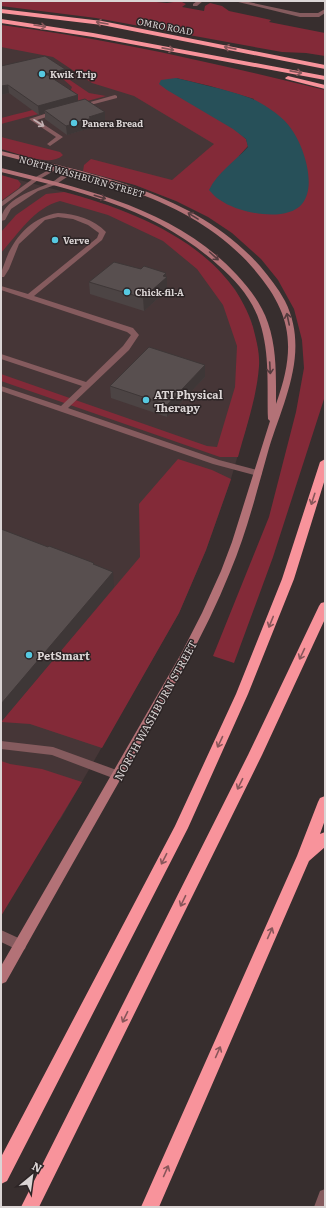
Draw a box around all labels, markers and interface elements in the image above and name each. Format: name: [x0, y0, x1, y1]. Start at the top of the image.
street label: OMRO ROAD: [136, 14, 194, 38]
one-way arrow: [96, 19, 109, 27]
one-way arrow: [33, 22, 46, 30]
one-way arrow: [224, 43, 237, 51]
one-way arrow: [161, 46, 174, 54]
place label: Kwik Trip: [50, 67, 96, 81]
one-way arrow: [289, 68, 302, 76]
marker: Kwik Trip: [37, 69, 47, 79]
place label: Panera Bread: [82, 116, 143, 130]
marker: Panera Bread: [69, 118, 79, 128]
one-way arrow: [33, 120, 45, 128]
street label: NORTH WASHBURN STREET: [18, 151, 147, 201]
one-way arrow: [93, 194, 106, 201]
one-way arrow: [187, 211, 199, 219]
place label: Verve: [63, 233, 89, 247]
marker: Verve: [50, 235, 60, 245]
one-way arrow: [209, 252, 220, 261]
place label: Chick-fil-A: [135, 285, 184, 299]
marker: Chick-fil-A: [122, 287, 132, 297]
one-way arrow: [283, 313, 291, 326]
one-way arrow: [267, 361, 274, 374]
place label: ATI Physical Therapy: [154, 386, 223, 415]
marker: ATI Physical Therapy: [141, 395, 151, 405]
one-way arrow: [309, 493, 316, 506]
one-way arrow: [266, 616, 274, 628]
street label: NORTH WASHBURN STREET: [110, 637, 200, 783]
place label: PetSmart: [37, 647, 90, 663]
one-way arrow: [298, 648, 305, 660]
marker: PetSmart: [24, 650, 34, 660]
one-way arrow: [216, 736, 223, 748]
one-way arrow: [236, 778, 244, 790]
one-way arrow: [160, 853, 168, 865]
one-way arrow: [178, 894, 186, 906]
one-way arrow: [267, 927, 274, 939]
one-way arrow: [121, 1011, 128, 1023]
one-way arrow: [215, 1047, 222, 1059]
north arrow: [12, 1156, 52, 1196]
text: N: [29, 1157, 45, 1176]
one-way arrow: [163, 1166, 170, 1178]

